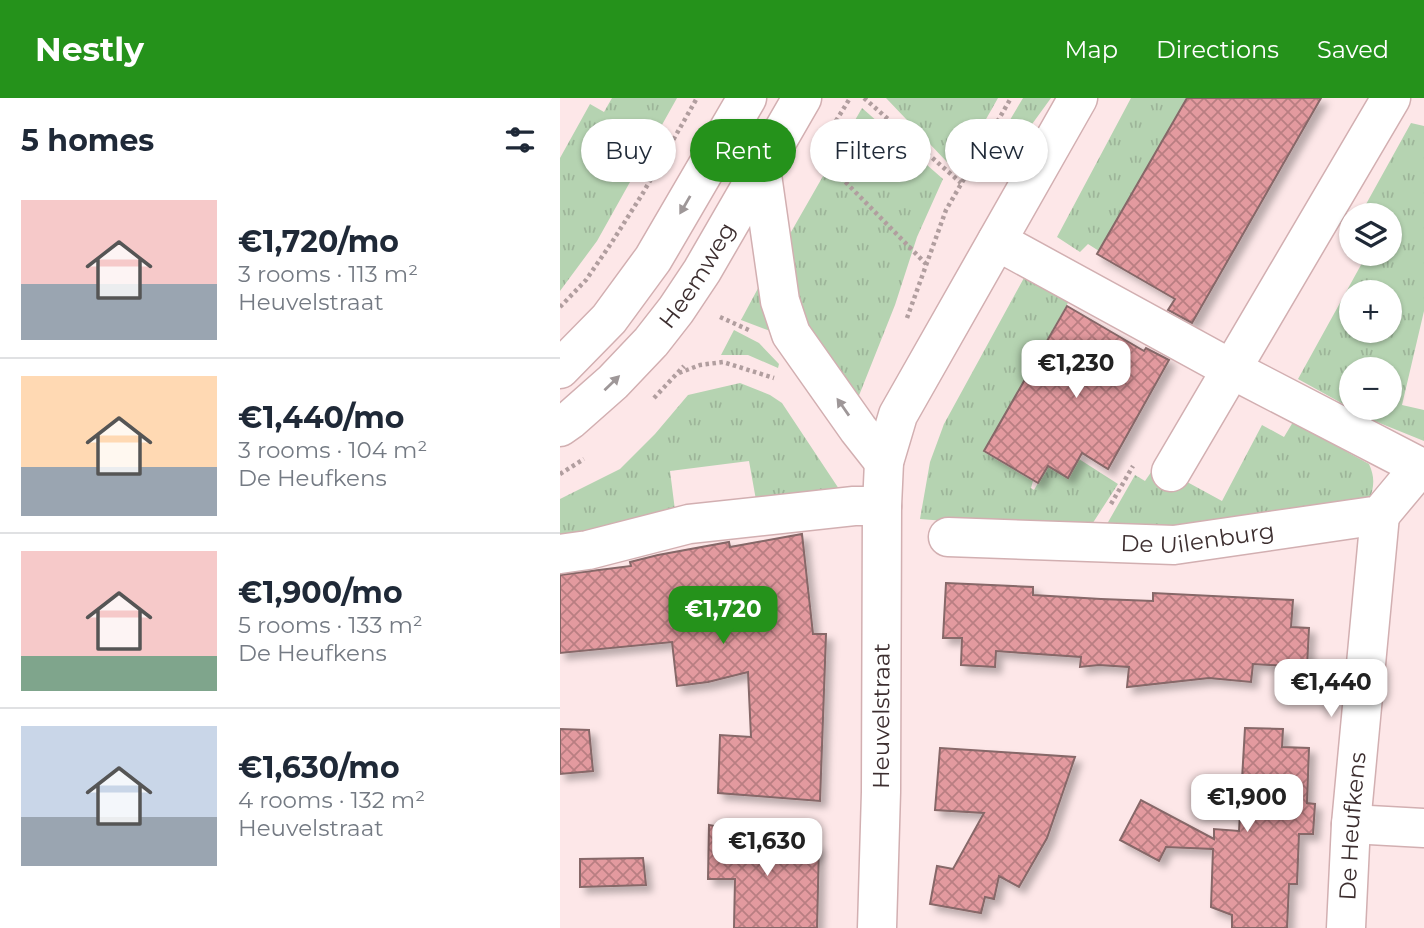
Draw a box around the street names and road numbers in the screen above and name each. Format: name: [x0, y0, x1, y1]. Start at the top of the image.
street label: Heemweg: [653, 217, 741, 334]
street label: De Uilenburg: [1120, 517, 1276, 559]
street label: Heuvelstraat: [867, 643, 896, 789]
street label: De Heufkens: [1333, 751, 1372, 901]

